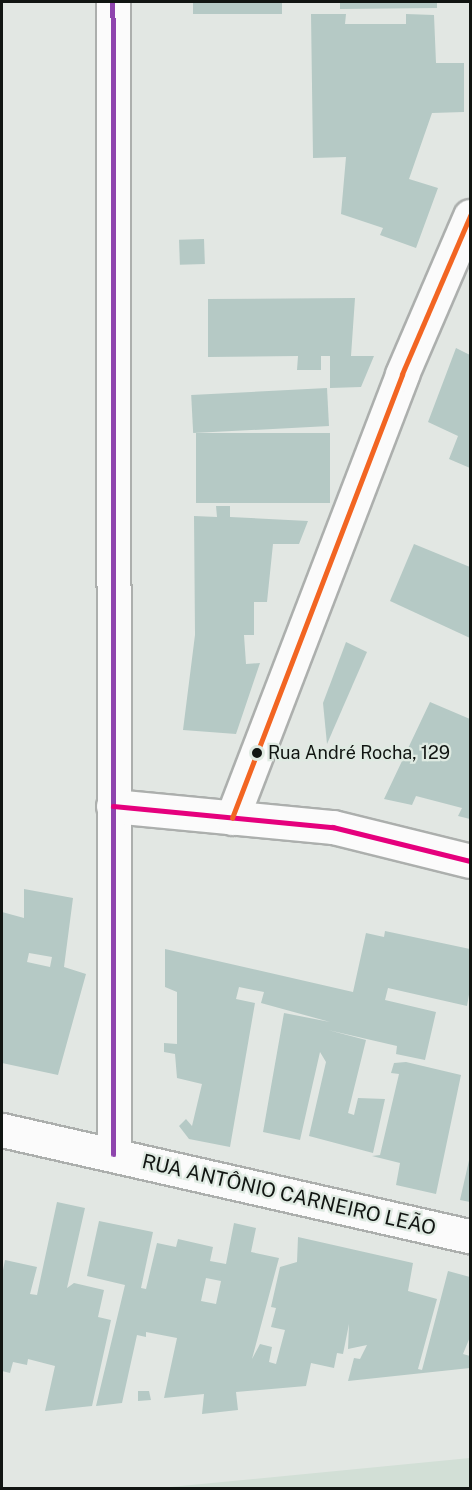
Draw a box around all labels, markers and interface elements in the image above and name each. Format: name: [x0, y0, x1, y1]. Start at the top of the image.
place label: Rua André Rocha, 129: [268, 742, 450, 764]
marker: Rua André Rocha, 129: [251, 747, 263, 759]
street label: RUA ANTÔNIO CARNEIRO LEÃO: [140, 1149, 438, 1241]

